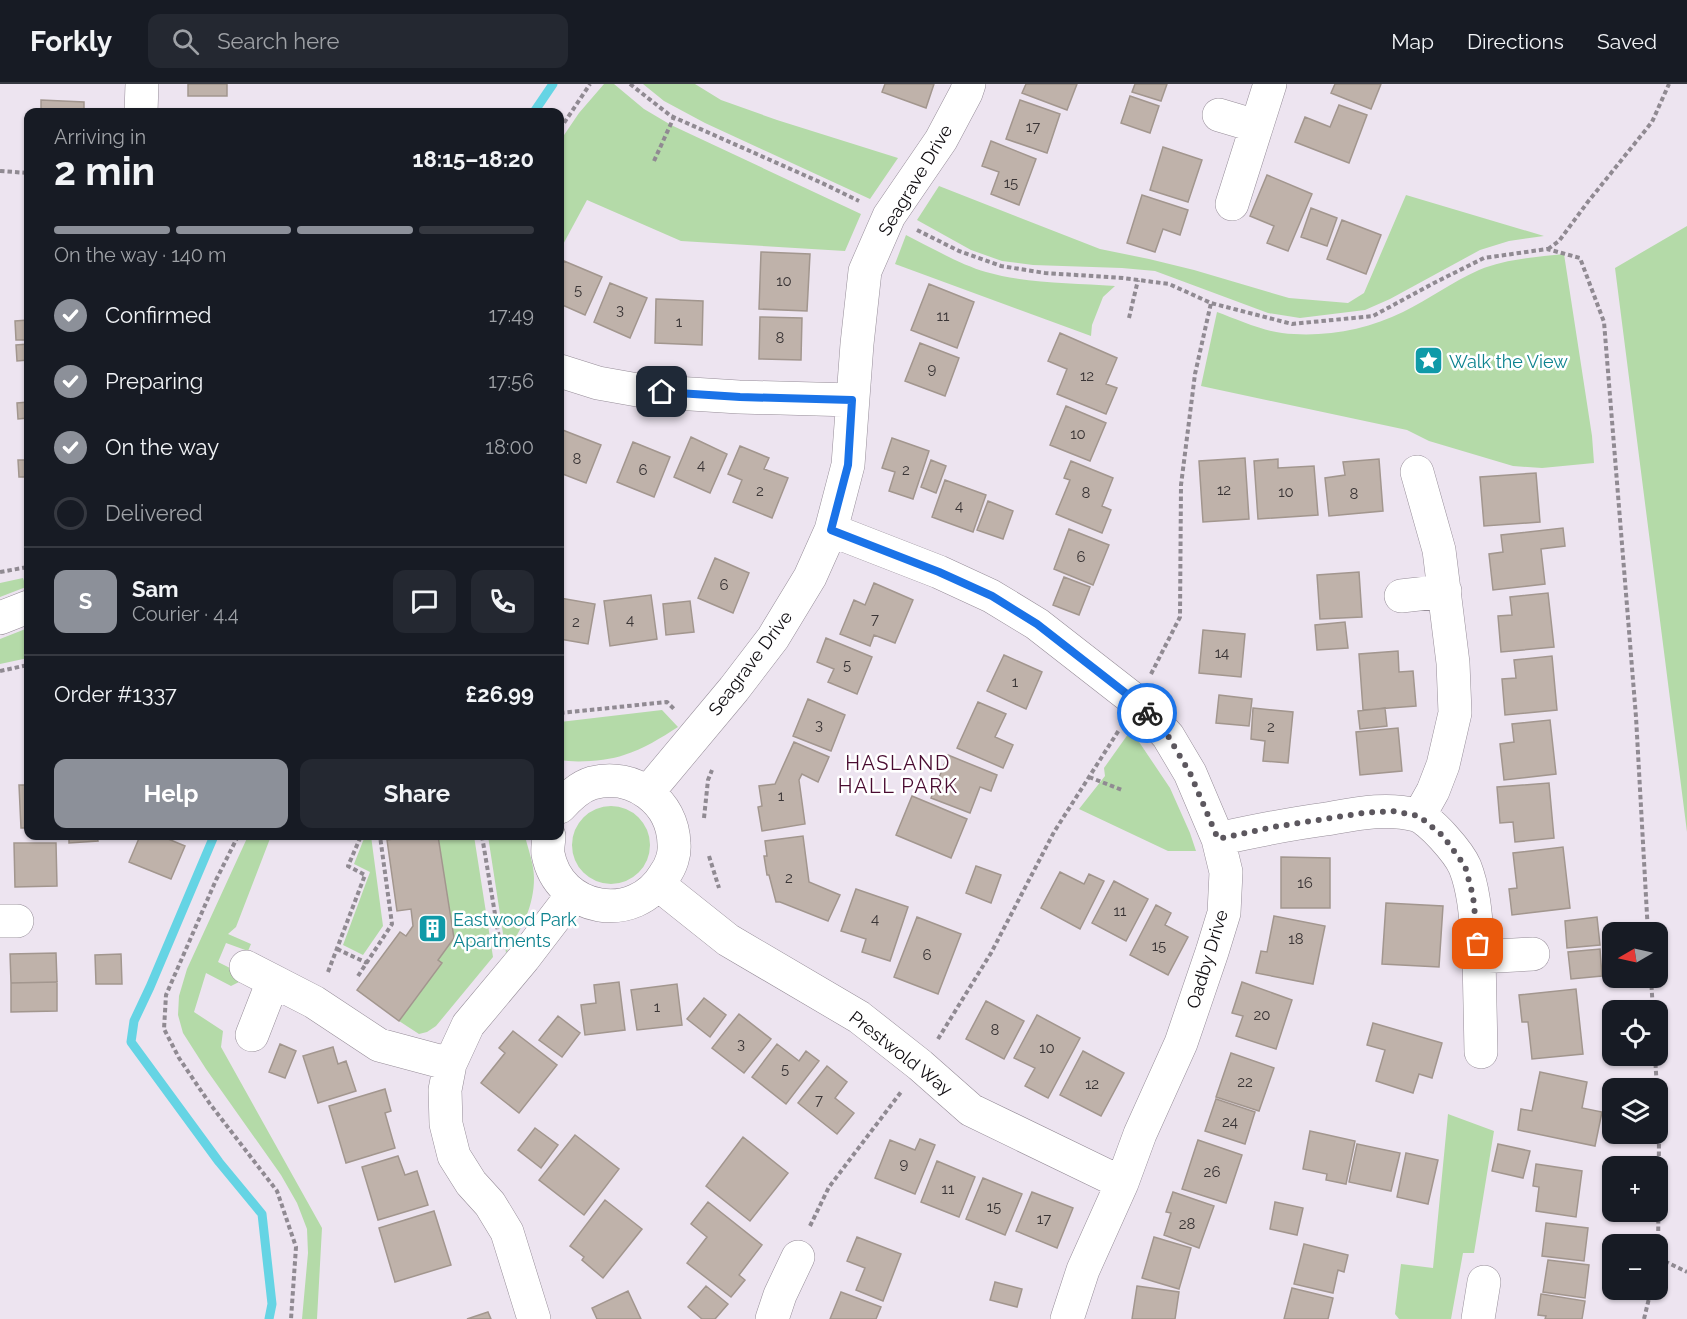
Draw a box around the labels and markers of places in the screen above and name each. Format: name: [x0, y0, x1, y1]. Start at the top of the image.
place icon: Walk the View: [1412, 345, 1444, 377]
place label: Walk the View: [1449, 351, 1568, 372]
pin: [636, 366, 687, 417]
place label: Eastwood Park Apartments: [453, 909, 577, 951]
building icon: Eastwood Park Apartments: [416, 913, 448, 945]
pin: [1452, 918, 1503, 969]

